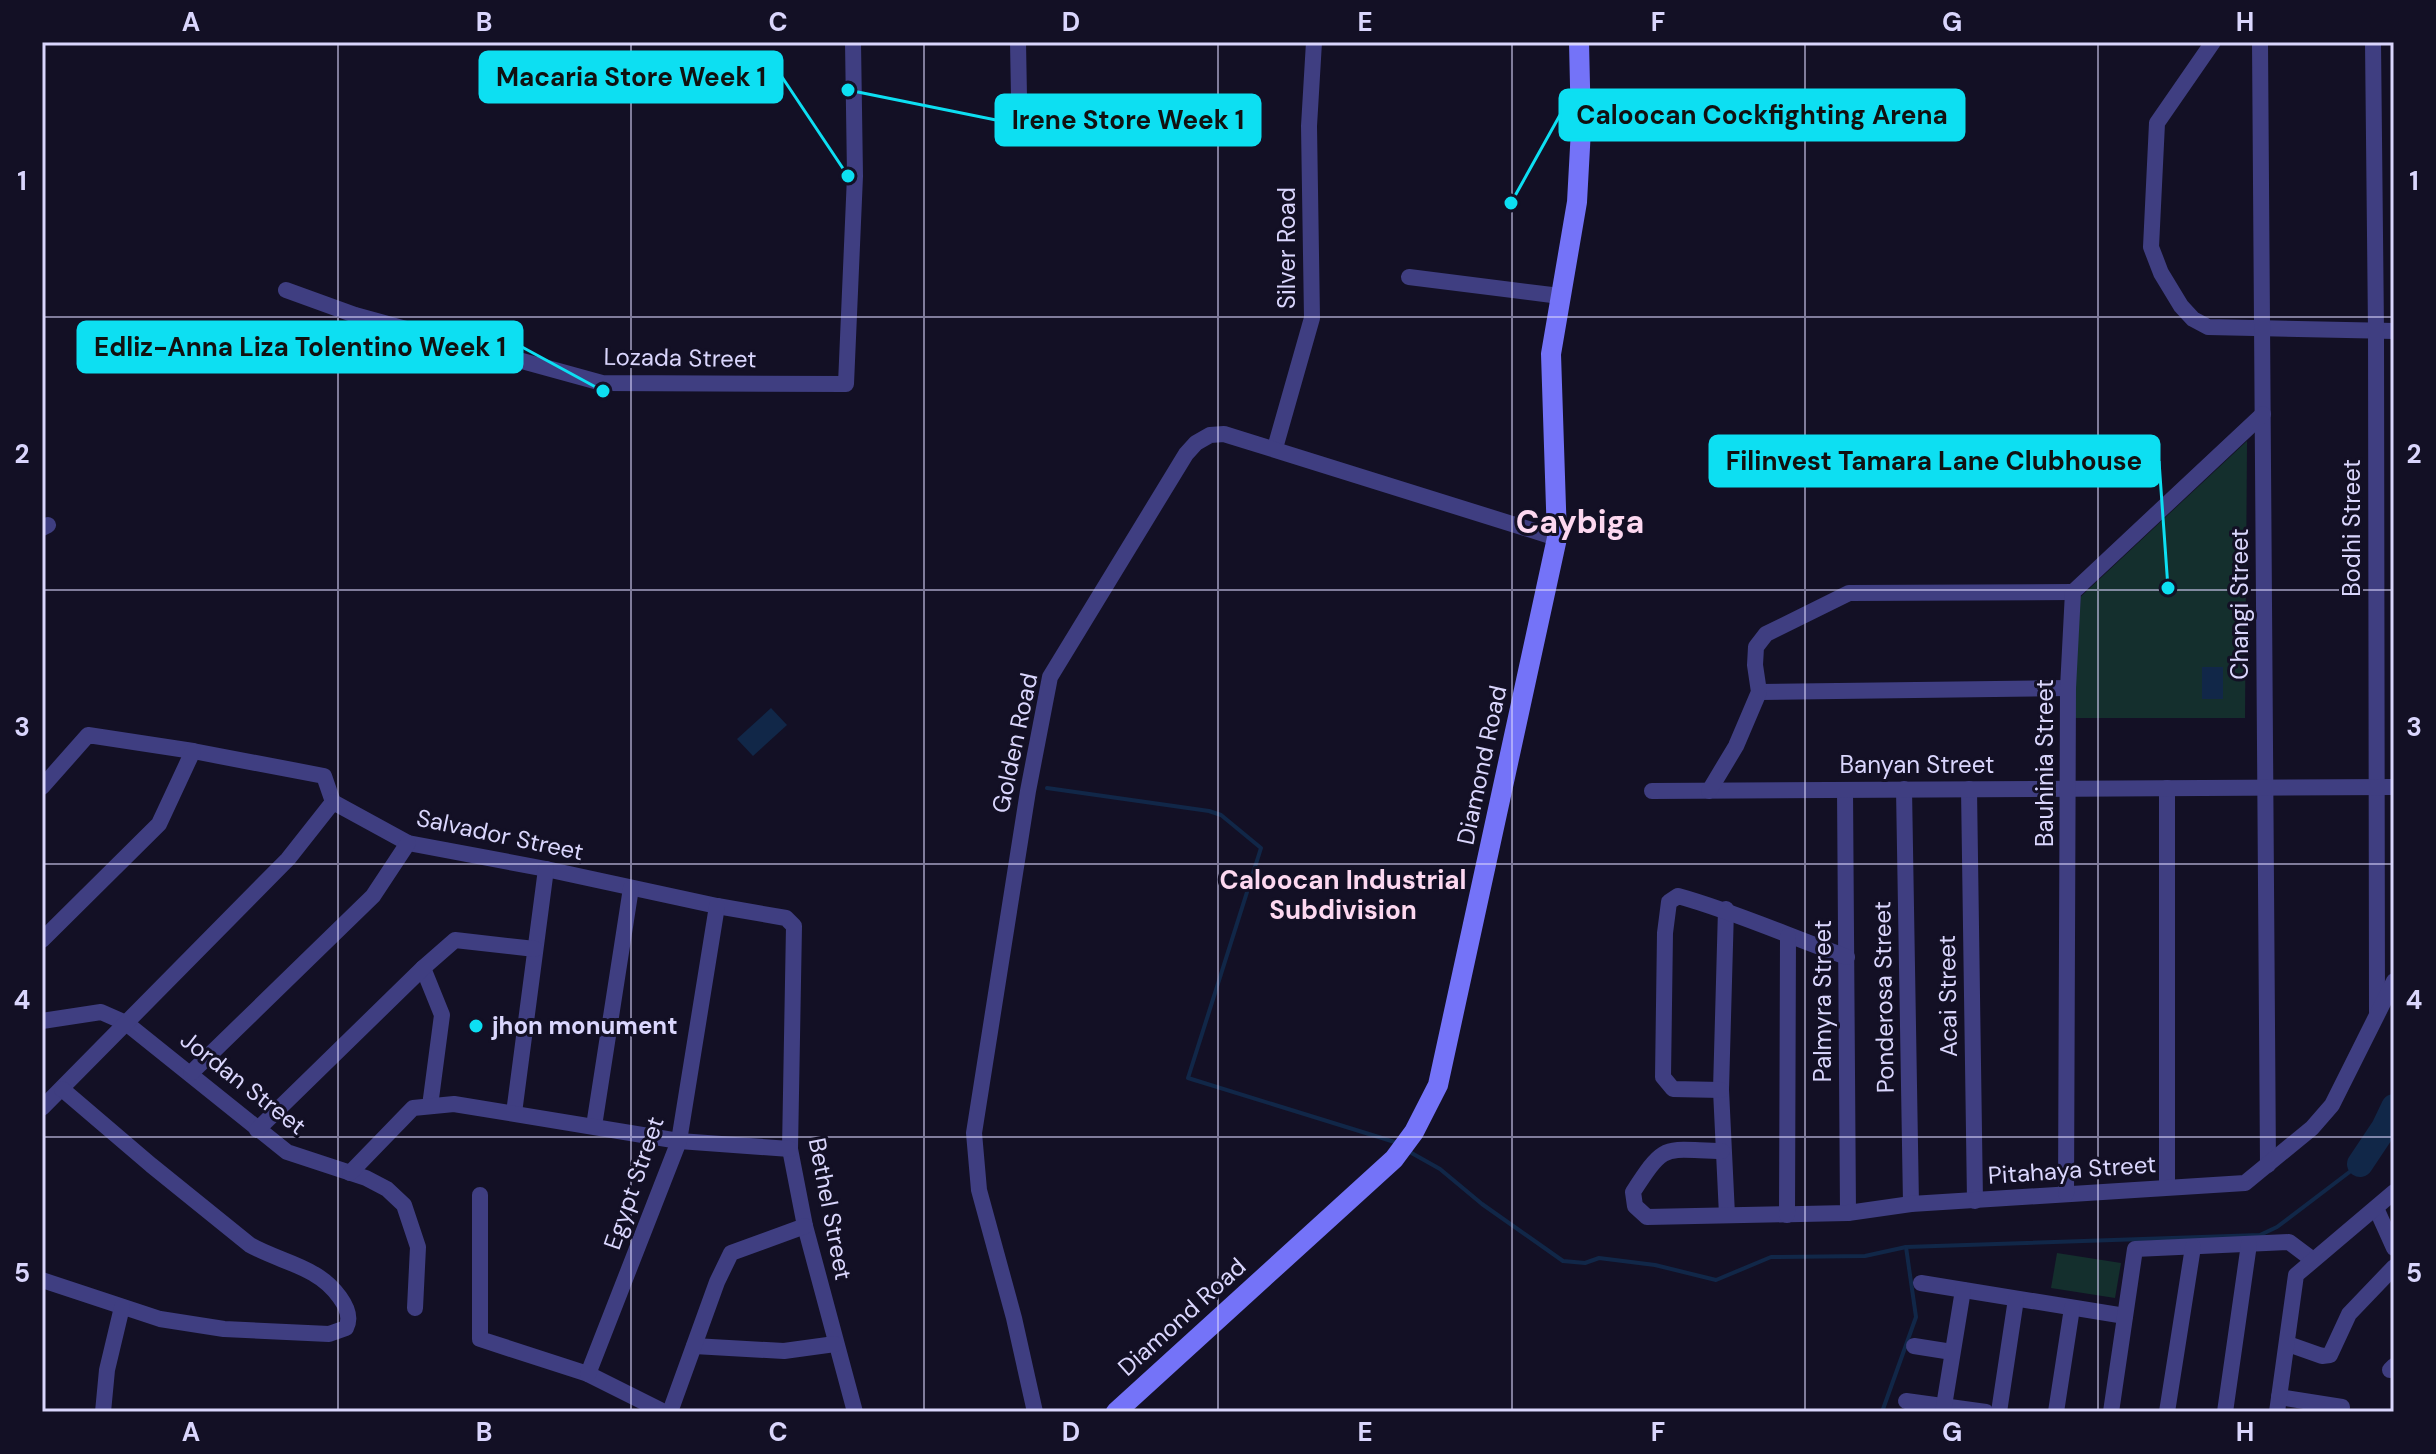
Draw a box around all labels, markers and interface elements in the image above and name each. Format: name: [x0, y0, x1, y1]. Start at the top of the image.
text: A: [182, 5, 200, 39]
text: B: [476, 5, 492, 39]
text: C: [768, 5, 788, 39]
text: D: [1062, 5, 1080, 39]
text: E: [1357, 5, 1373, 39]
text: F: [1651, 5, 1665, 39]
text: G: [1942, 5, 1962, 39]
text: H: [2236, 5, 2254, 39]
callout: Macaria Store Week 1: [480, 52, 782, 102]
text: Macaria Store Week 1: [496, 60, 766, 94]
callout: Caloocan Cockfighting Arena: [1560, 90, 1964, 140]
callout: Irene Store Week 1: [996, 95, 1260, 145]
text: Caloocan Cockfighting Arena: [1576, 98, 1948, 132]
text: Irene Store Week 1: [1012, 103, 1244, 137]
text: 1: [17, 164, 27, 198]
text: 1: [2409, 164, 2419, 198]
street label: Silver Road: [1271, 187, 1302, 309]
callout: Edliz-Anna Liza Tolentino Week 1: [78, 322, 522, 372]
text: Edliz-Anna Liza Tolentino Week 1: [94, 330, 506, 364]
street label: Lozada Street: [603, 341, 757, 374]
callout: Filinvest Tamara Lane Clubhouse: [1710, 436, 2159, 486]
text: 2: [14, 437, 30, 471]
text: 2: [2406, 437, 2422, 471]
text: Filinvest Tamara Lane Clubhouse: [1726, 444, 2142, 478]
street label: Bodhi Street: [2336, 459, 2367, 597]
district label: Caybiga: [1516, 501, 1644, 543]
street label: Changi Street: [2224, 528, 2255, 680]
street label: Golden Road: [985, 670, 1044, 816]
street label: Bauhinia Street: [2029, 679, 2060, 847]
street label: Diamond Road: [1450, 682, 1514, 847]
text: 3: [14, 710, 30, 744]
text: 3: [2406, 710, 2422, 744]
street label: Banyan Street: [1840, 749, 1994, 780]
street label: Salvador Street: [414, 802, 586, 867]
district label: Caloocan Industrial Subdivision: [1219, 863, 1467, 927]
street label: Ponderosa Street: [1866, 901, 1901, 1093]
street label: Palmyra Street: [1807, 920, 1838, 1082]
street label: Acai Street: [1931, 935, 1964, 1057]
text: 4: [14, 983, 30, 1017]
text: 4: [2406, 983, 2422, 1017]
place label: jhon monument: [491, 1010, 678, 1041]
marker: jhon monument: [467, 1017, 485, 1035]
street label: Jordan Street: [174, 1024, 312, 1141]
street label: Egypt Street: [596, 1112, 671, 1253]
street label: Bethel Street: [802, 1135, 859, 1283]
street label: Pitahaya Street: [1987, 1148, 2157, 1191]
street label: Diamond Road: [1111, 1251, 1252, 1382]
text: 5: [14, 1256, 30, 1290]
text: 5: [2406, 1256, 2422, 1290]
text: A: [182, 1415, 200, 1449]
text: B: [476, 1415, 492, 1449]
text: C: [768, 1415, 788, 1449]
text: D: [1062, 1415, 1080, 1449]
text: E: [1357, 1415, 1373, 1449]
text: F: [1651, 1415, 1665, 1449]
text: G: [1942, 1415, 1962, 1449]
text: H: [2236, 1415, 2254, 1449]

